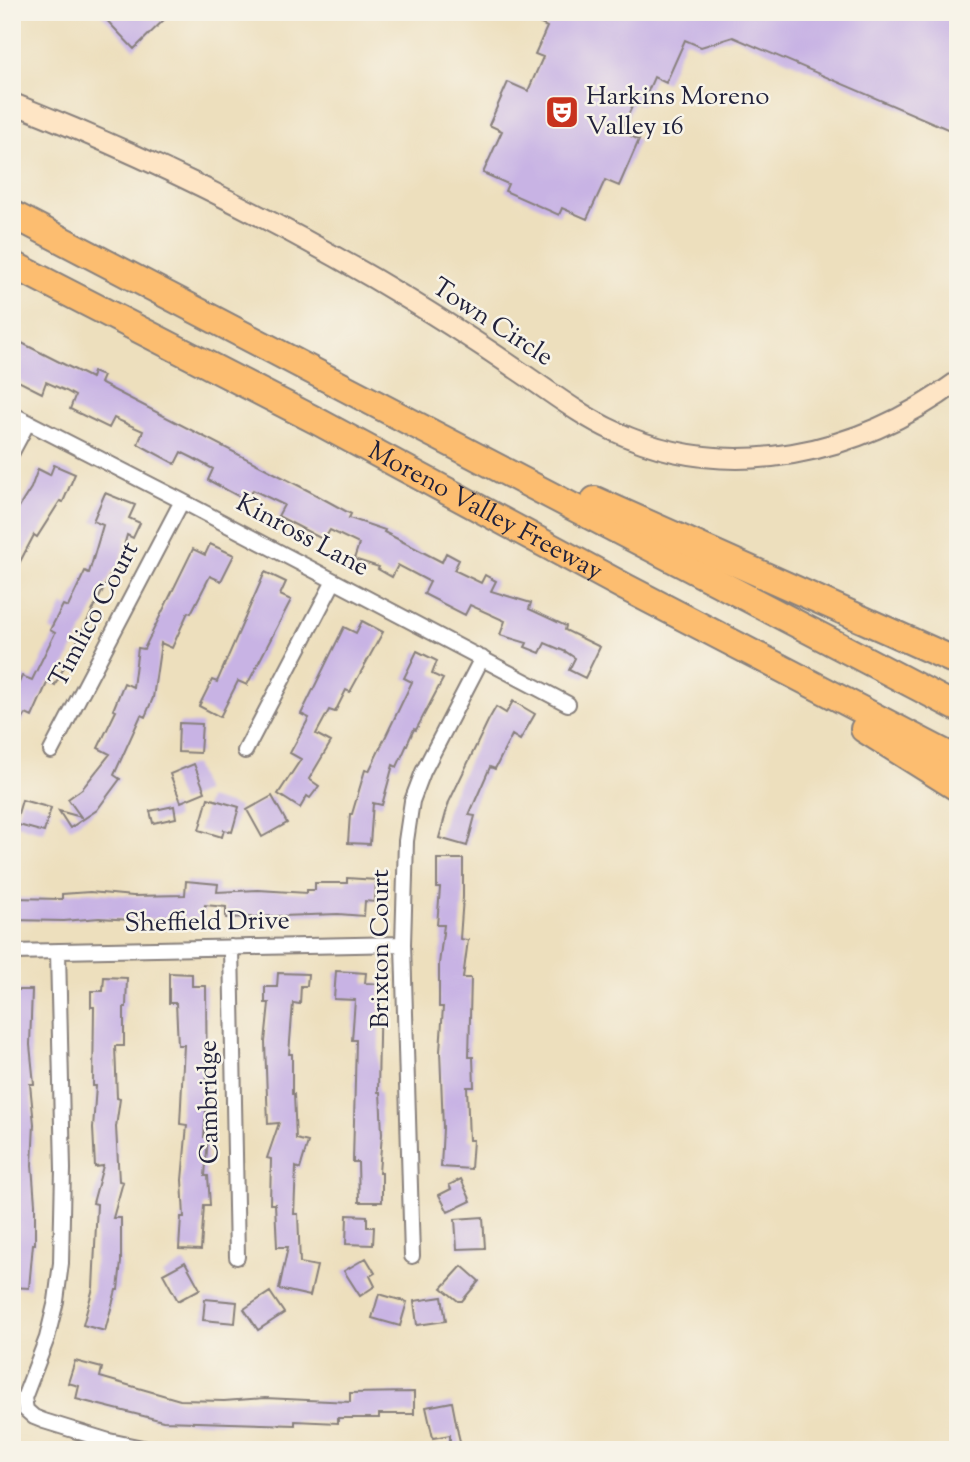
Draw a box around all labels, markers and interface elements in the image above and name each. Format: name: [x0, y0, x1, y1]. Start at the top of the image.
place label: Harkins Moreno Valley 16: [586, 79, 769, 146]
theatre icon: Harkins Moreno Valley 16: [543, 93, 581, 131]
street label: Town Circle: [424, 270, 560, 376]
street label: Moreno Valley Freeway: [361, 433, 609, 590]
street label: Kinross Lane: [229, 485, 375, 587]
street label: Timlico Court: [41, 536, 149, 694]
street label: Brixton Court: [363, 869, 400, 1029]
street label: Sheffield Drive: [124, 903, 290, 943]
street label: Cambridge: [190, 1040, 230, 1164]

